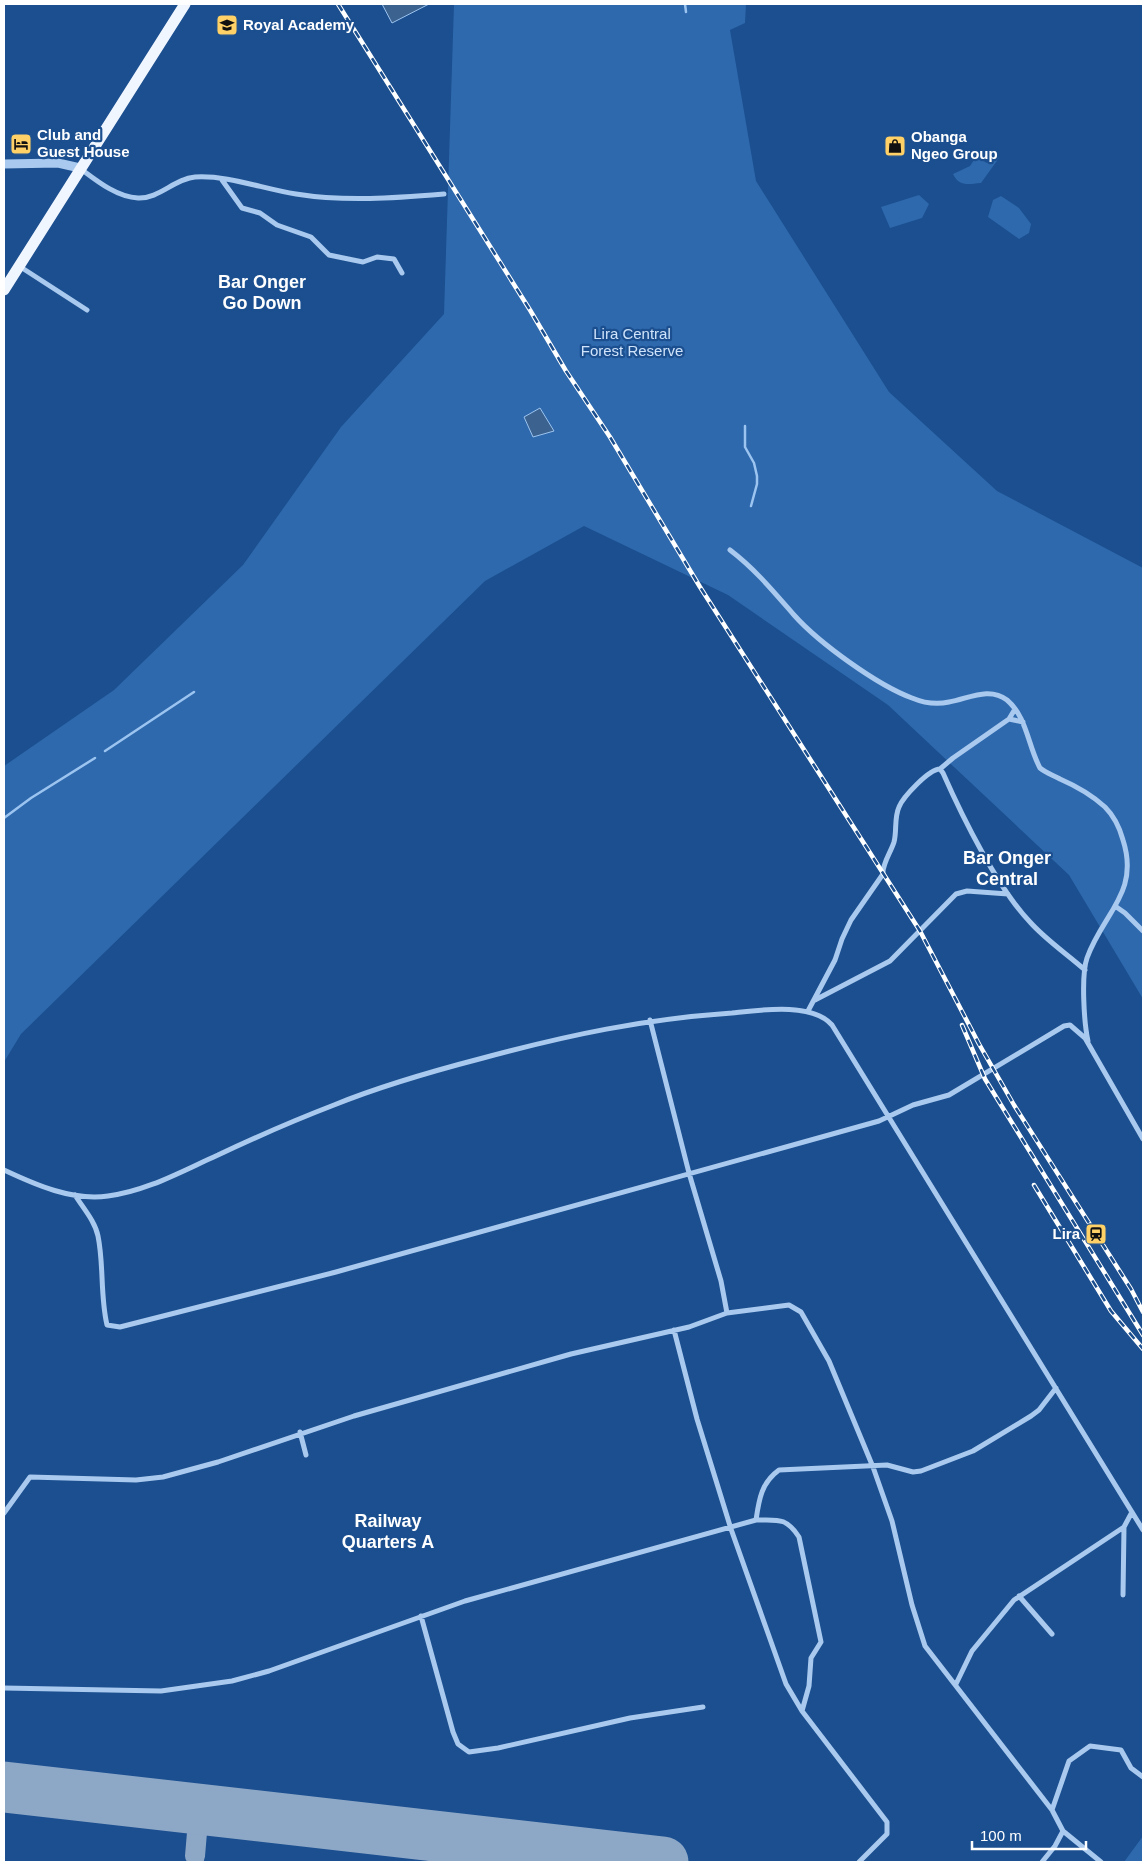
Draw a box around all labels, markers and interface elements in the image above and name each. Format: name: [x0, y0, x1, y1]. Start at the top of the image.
school or university icon: Royal Academy: [215, 13, 239, 37]
place label: Royal Academy: [243, 16, 355, 33]
place label: Club and Guest House: [37, 126, 130, 160]
place label: Obanga Ngeo Group: [911, 128, 998, 162]
hotel icon: Club and Guest House: [9, 132, 33, 156]
shop icon: Obanga Ngeo Group: [883, 134, 907, 158]
district label: Bar Onger Go Down: [218, 272, 306, 313]
park label: Lira Central Forest Reserve: [581, 325, 683, 359]
district label: Bar Onger Central: [963, 848, 1051, 889]
station icon: Lira: [1084, 1222, 1108, 1246]
place label: Lira: [1052, 1225, 1081, 1242]
district label: Railway Quarters A: [342, 1511, 434, 1552]
scale bar: [972, 1818, 1086, 1850]
text: 100 m: [980, 1827, 1022, 1844]

